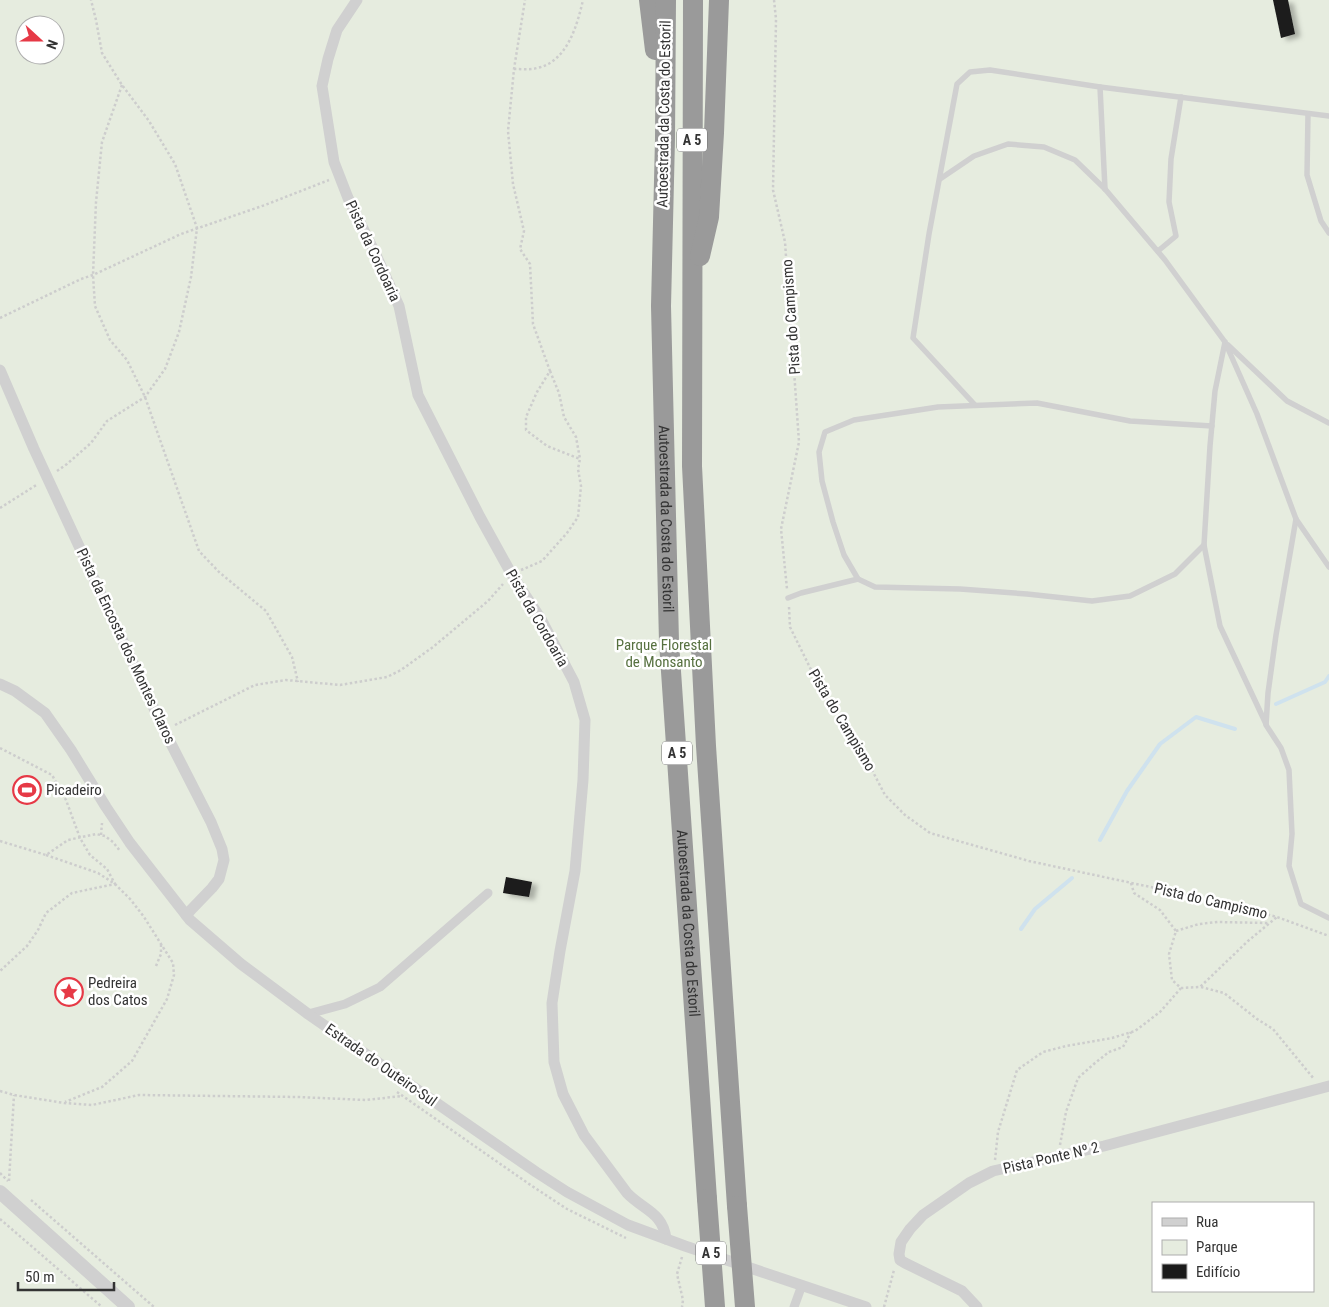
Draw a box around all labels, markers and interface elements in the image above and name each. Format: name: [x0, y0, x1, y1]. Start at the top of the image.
north arrow: [15, 15, 65, 65]
street label: Autoestrada da Costa do Estoril: [653, 20, 675, 208]
text: N: [43, 38, 61, 52]
road number: A 5: [677, 128, 707, 152]
street label: Pista da Cordoaria: [342, 198, 404, 304]
street label: Pista do Campismo: [778, 259, 804, 375]
street label: Autoestrada da Costa do Estoril: [655, 425, 677, 613]
street label: Pista da Encosta dos Montes Claros: [73, 545, 179, 747]
street label: Pista da Cordoaria: [502, 566, 572, 670]
park label: Parque Florestal de Monsanto: [616, 636, 712, 671]
street label: Pista do Campismo: [805, 666, 879, 774]
road number: A 5: [662, 741, 692, 764]
sports icon: Picadeiro: [12, 775, 42, 805]
place label: Picadeiro: [46, 781, 102, 799]
street label: Autoestrada da Costa do Estoril: [673, 829, 704, 1017]
street label: Pista do Campismo: [1153, 879, 1269, 923]
place label: Pedreira dos Catos: [88, 974, 148, 1009]
place icon: Pedreira dos Catos: [54, 977, 84, 1007]
street label: Estrada do Outeiro-Sul: [322, 1020, 440, 1110]
street label: Pista Ponte Nº 2: [1001, 1138, 1101, 1178]
legend: [1152, 1202, 1314, 1292]
text: Rua: [1196, 1213, 1218, 1231]
text: Parque: [1196, 1238, 1238, 1256]
road number: A 5: [696, 1242, 726, 1264]
scale bar: [18, 1260, 114, 1292]
text: Edifício: [1196, 1263, 1240, 1281]
text: 50 m: [25, 1268, 55, 1286]

